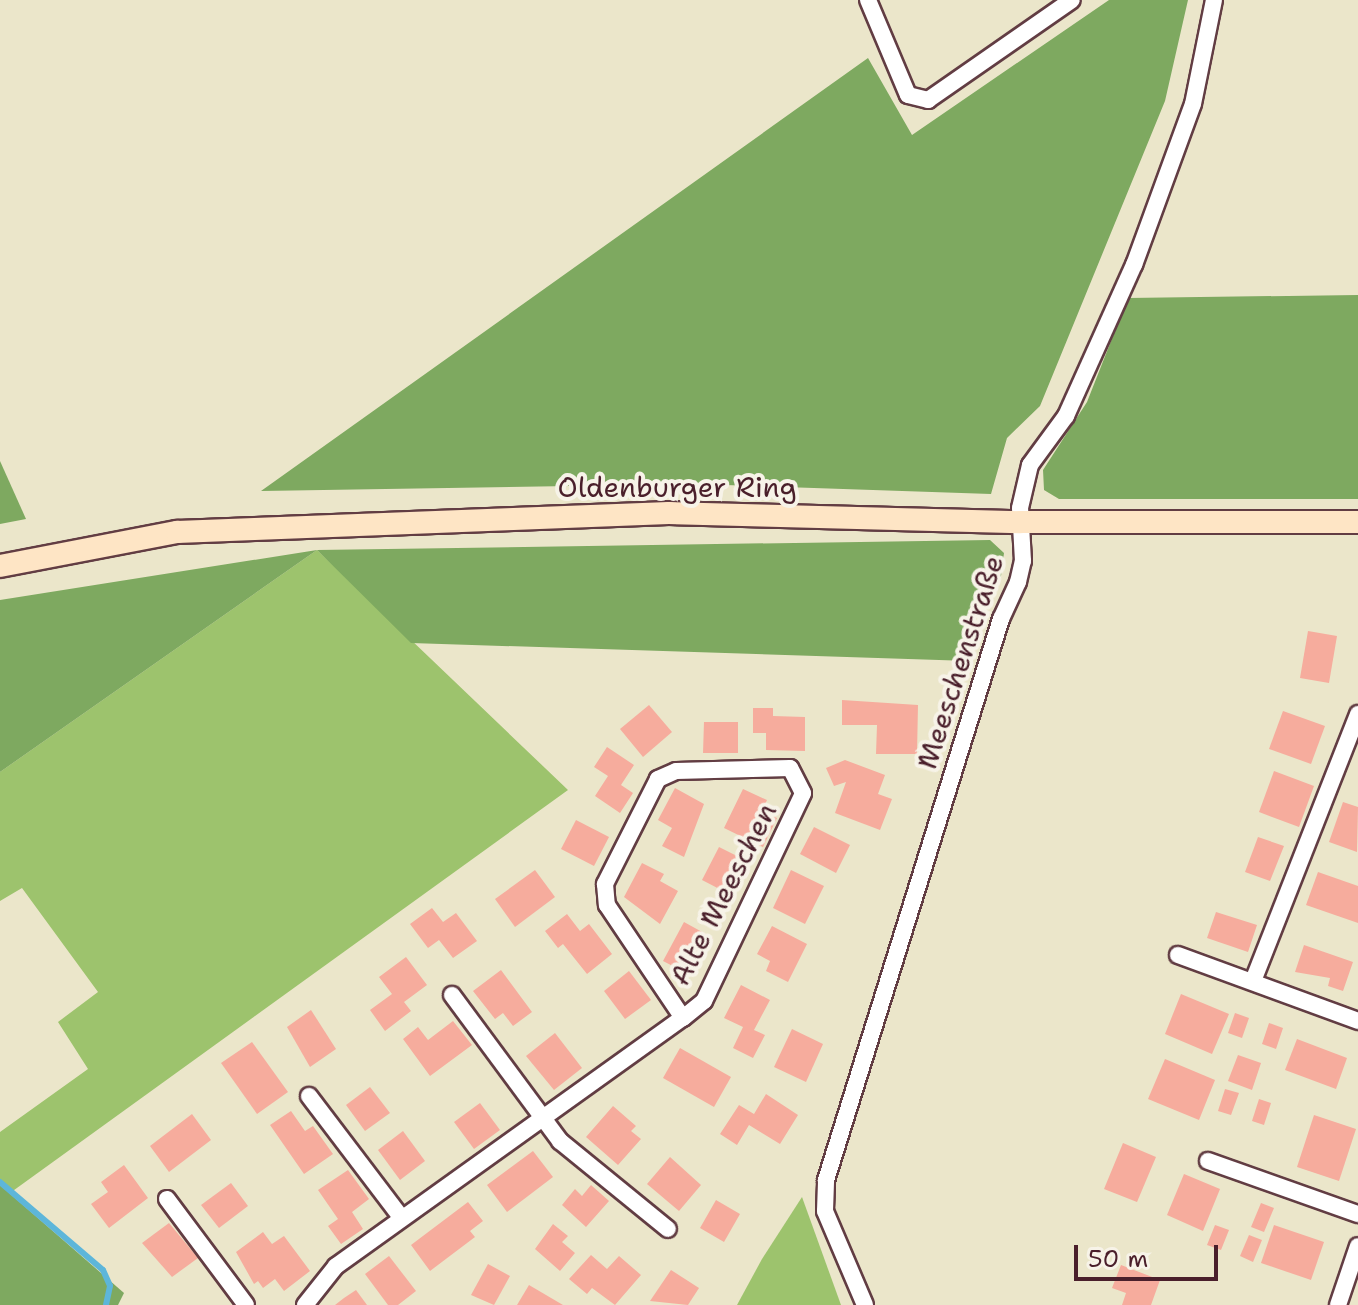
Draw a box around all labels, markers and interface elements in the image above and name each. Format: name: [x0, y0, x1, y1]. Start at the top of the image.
street label: Oldenburger Ring: [557, 470, 797, 504]
street label: Meeschenstraße: [910, 551, 1010, 773]
street label: Alte Meeschen: [663, 797, 783, 991]
scale bar: [1078, 1229, 1222, 1279]
text: 50 m: [1088, 1243, 1148, 1275]

